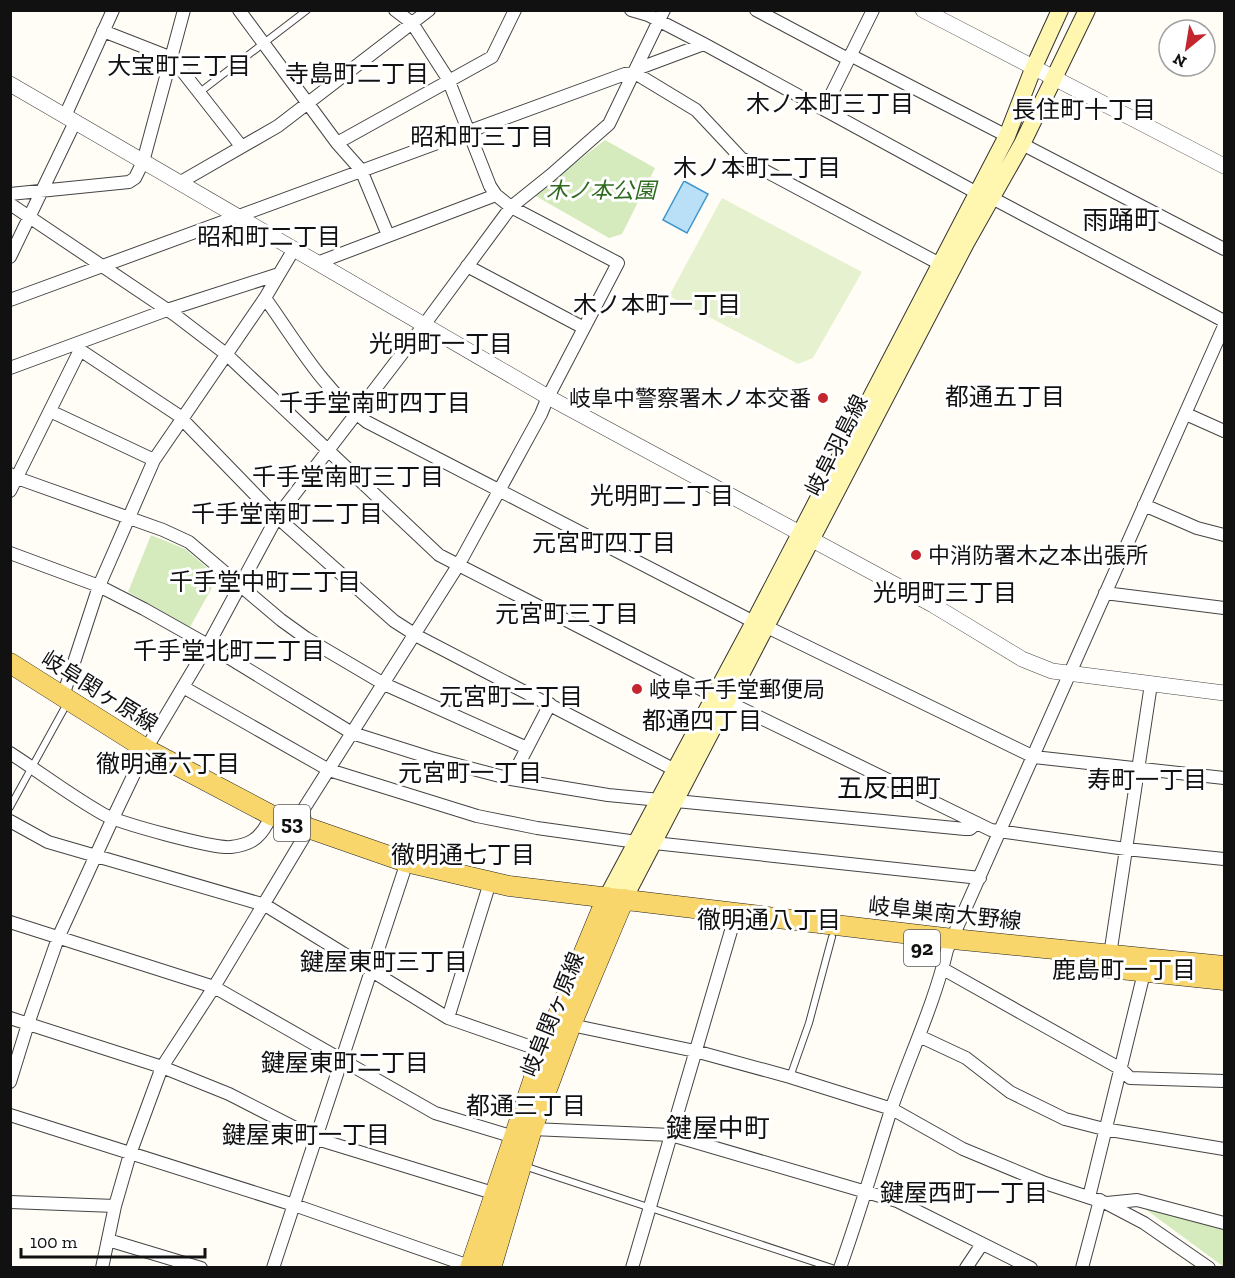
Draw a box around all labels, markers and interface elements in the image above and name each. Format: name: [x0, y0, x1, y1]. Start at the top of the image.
north arrow: [1157, 18, 1217, 78]
text: N: [1170, 49, 1190, 72]
district label: 大宝町三丁目: [107, 51, 251, 80]
district label: 寺島町二丁目: [285, 59, 429, 88]
district label: 木ノ本町三丁目: [746, 89, 914, 118]
district label: 長住町十丁目: [1012, 95, 1156, 124]
district label: 昭和町三丁目: [410, 122, 554, 151]
district label: 木ノ本町二丁目: [673, 153, 841, 182]
park label: 木ノ本公園: [546, 177, 659, 204]
district label: 雨踊町: [1082, 204, 1160, 236]
district label: 昭和町二丁目: [197, 222, 341, 251]
district label: 木ノ本町一丁目: [573, 290, 741, 319]
district label: 光明町一丁目: [369, 329, 513, 358]
district label: 都通五丁目: [945, 382, 1065, 411]
place label: 岐阜中警察署木ノ本交番: [569, 385, 811, 412]
district label: 千手堂南町四丁目: [279, 388, 471, 417]
street label: 岐阜羽島線: [799, 390, 873, 500]
marker: 岐阜中警察署木ノ本交番: [816, 391, 830, 405]
district label: 千手堂南町三丁目: [252, 462, 444, 491]
district label: 光明町二丁目: [590, 481, 734, 510]
district label: 千手堂南町二丁目: [191, 499, 383, 528]
district label: 元宮町四丁目: [532, 528, 676, 557]
place label: 中消防署木之本出張所: [928, 542, 1148, 569]
marker: 中消防署木之本出張所: [909, 548, 923, 562]
district label: 千手堂中町二丁目: [169, 567, 361, 596]
district label: 光明町三丁目: [873, 578, 1017, 607]
district label: 元宮町三丁目: [495, 599, 639, 628]
district label: 千手堂北町二丁目: [133, 636, 325, 665]
street label: 岐阜関ヶ原線: [37, 645, 163, 738]
place label: 岐阜千手堂郵便局: [649, 676, 825, 703]
district label: 元宮町二丁目: [439, 682, 583, 711]
marker: 岐阜千手堂郵便局: [630, 682, 644, 696]
district label: 都通四丁目: [642, 706, 762, 735]
district label: 徹明通六丁目: [96, 749, 240, 778]
district label: 元宮町一丁目: [398, 758, 542, 787]
district label: 寿町一丁目: [1087, 765, 1207, 794]
district label: 五反田町: [837, 772, 941, 804]
road number: 53: [274, 805, 310, 841]
district label: 徹明通七丁目: [391, 840, 535, 869]
street label: 岐阜巣南大野線: [867, 892, 1023, 935]
district label: 徹明通八丁目: [697, 905, 841, 934]
road number: 92: [904, 930, 940, 966]
district label: 鍵屋東町三丁目: [300, 947, 468, 976]
street label: 岐阜関ヶ原線: [515, 948, 590, 1080]
district label: 鹿島町一丁目: [1052, 955, 1196, 984]
district label: 鍵屋東町二丁目: [261, 1048, 429, 1077]
district label: 都通三丁目: [466, 1091, 586, 1120]
district label: 鍵屋中町: [666, 1112, 770, 1144]
district label: 鍵屋東町一丁目: [222, 1120, 390, 1149]
district label: 鍵屋西町一丁目: [880, 1178, 1048, 1207]
scale bar: [21, 1221, 206, 1259]
text: 100 m: [30, 1231, 78, 1253]

